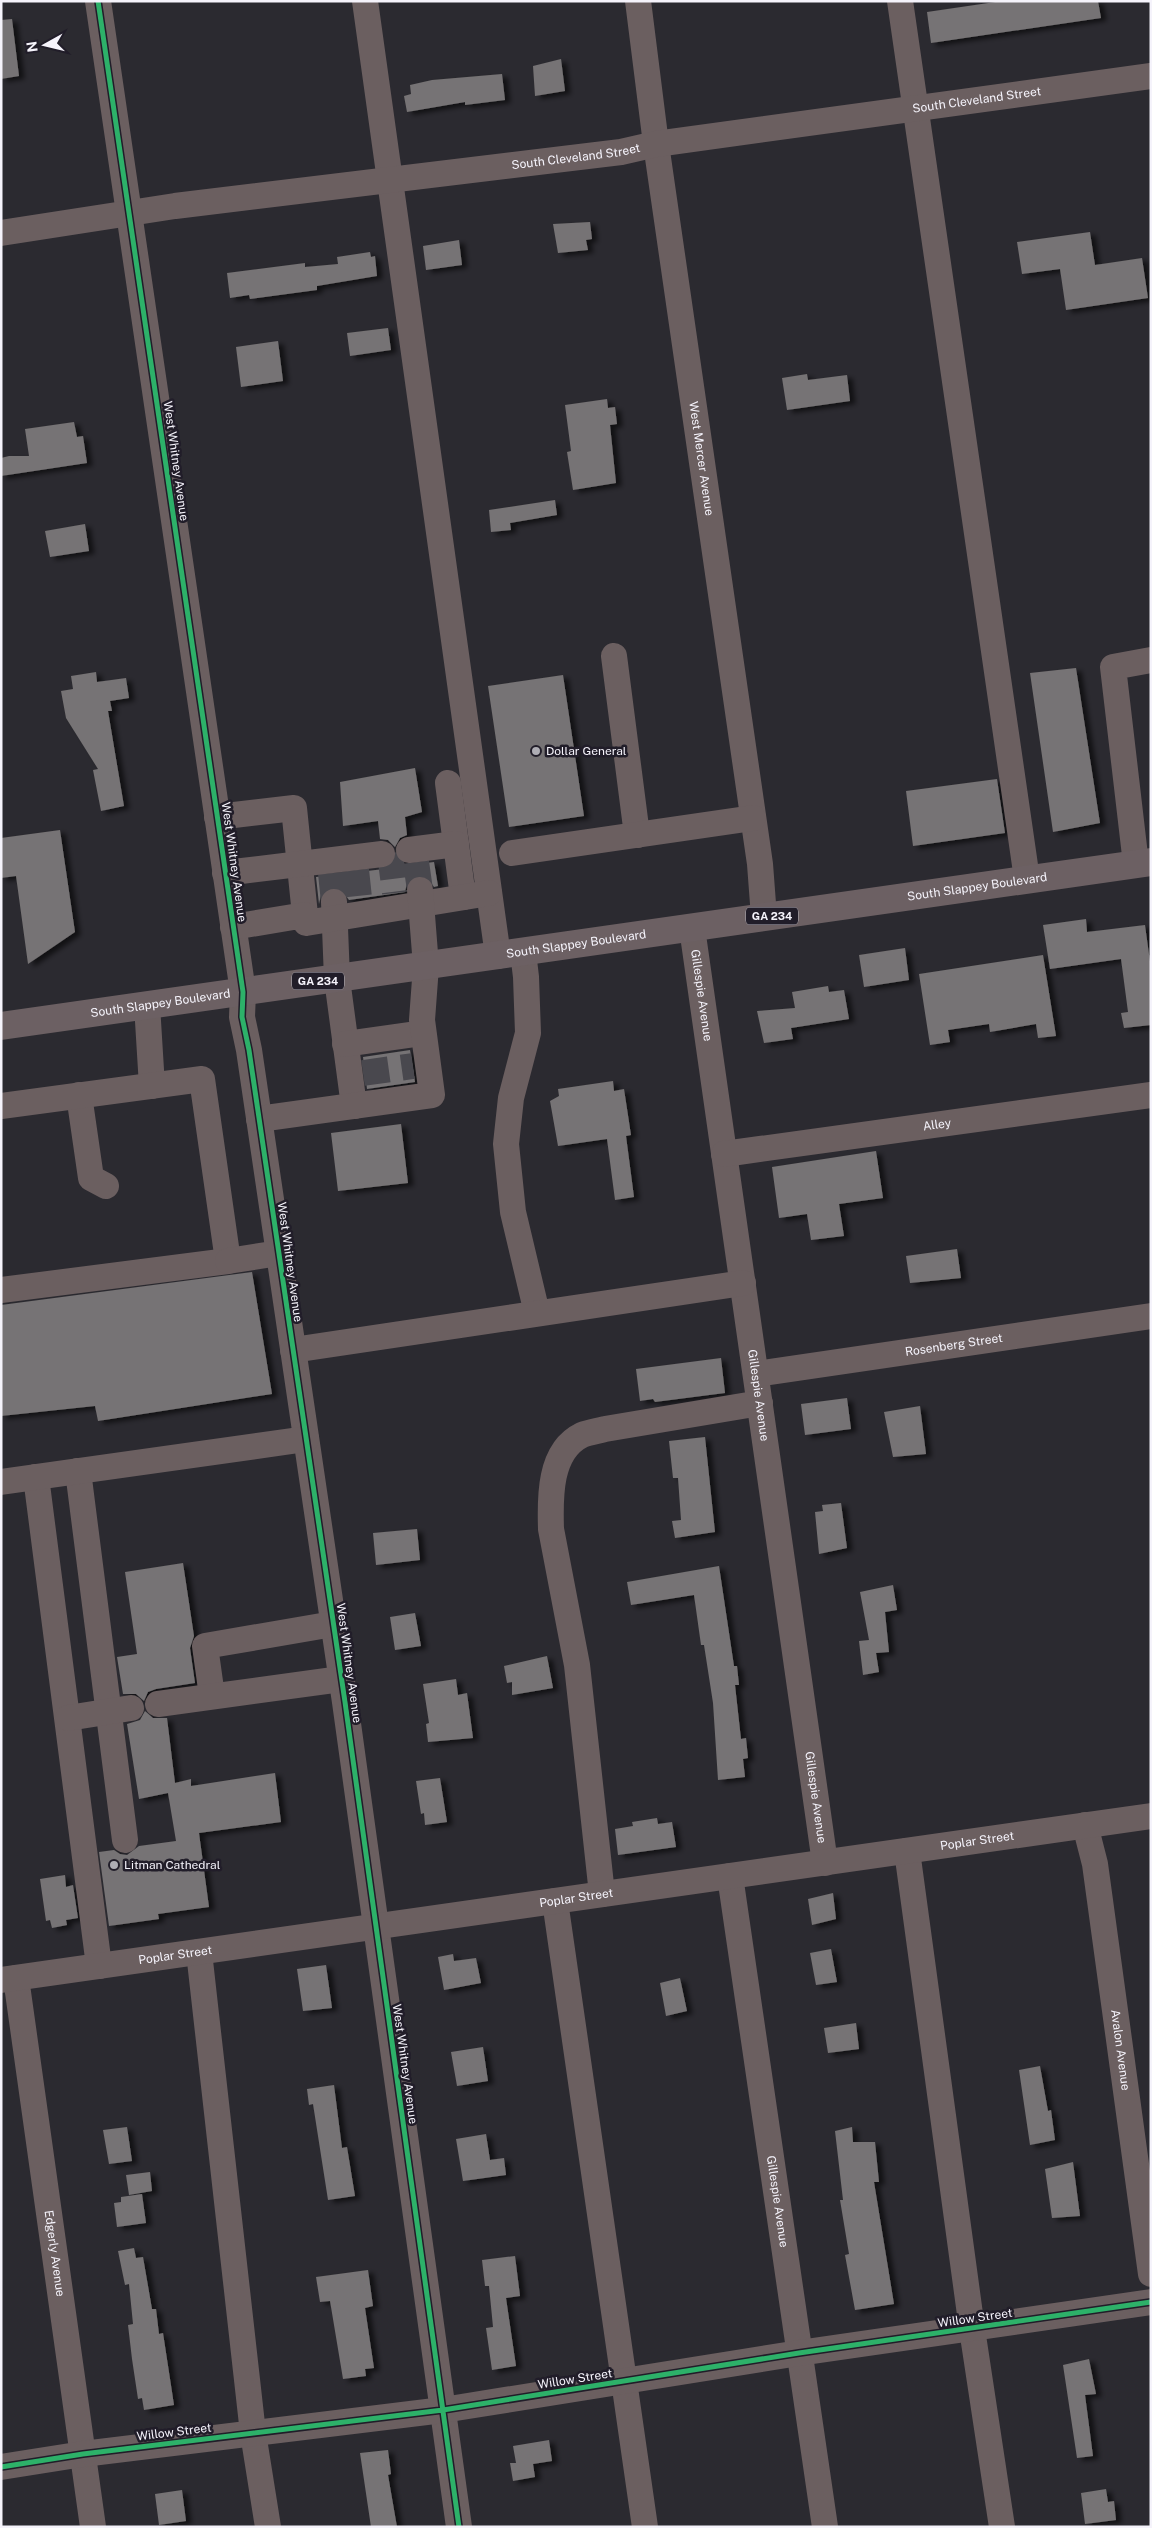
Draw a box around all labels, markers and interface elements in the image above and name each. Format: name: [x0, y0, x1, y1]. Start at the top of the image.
north arrow: [20, 20, 70, 70]
text: N: [23, 40, 41, 53]
street label: South Cleveland Street: [912, 84, 1042, 116]
street label: South Cleveland Street: [511, 141, 642, 172]
street label: West Whitney Avenue: [161, 400, 191, 522]
street label: West Mercer Avenue: [686, 401, 717, 517]
place label: Dollar General: [546, 744, 627, 758]
marker: Dollar General: [530, 745, 542, 757]
street label: West Whitney Avenue: [219, 801, 249, 923]
street label: South Slappey Boulevard: [906, 870, 1048, 904]
road number: GA 234: [746, 908, 798, 924]
street label: South Slappey Boulevard: [505, 927, 647, 961]
street label: Gillespie Avenue: [688, 949, 715, 1042]
road number: GA 234: [292, 972, 344, 989]
street label: South Slappey Boulevard: [90, 986, 231, 1020]
street label: Alley: [922, 1116, 953, 1133]
street label: West Whitney Avenue: [275, 1201, 305, 1323]
street label: Rosenberg Street: [904, 1331, 1004, 1359]
street label: Gillespie Avenue: [745, 1348, 772, 1442]
street label: West Whitney Avenue: [334, 1602, 364, 1724]
street label: Gillespie Avenue: [802, 1750, 829, 1844]
street label: Poplar Street: [939, 1829, 1015, 1853]
place label: Litman Cathedral: [124, 1858, 221, 1872]
marker: Litman Cathedral: [108, 1859, 120, 1871]
street label: Poplar Street: [538, 1886, 614, 1910]
street label: Poplar Street: [137, 1943, 213, 1967]
street label: West Whitney Avenue: [390, 2003, 420, 2125]
street label: Avalon Avenue: [1108, 2009, 1133, 2092]
street label: Gillespie Avenue: [764, 2155, 791, 2249]
street label: Edgerly Avenue: [42, 2209, 68, 2298]
street label: Willow Street: [937, 2306, 1014, 2330]
street label: Willow Street: [537, 2366, 614, 2392]
street label: Willow Street: [136, 2420, 213, 2444]

